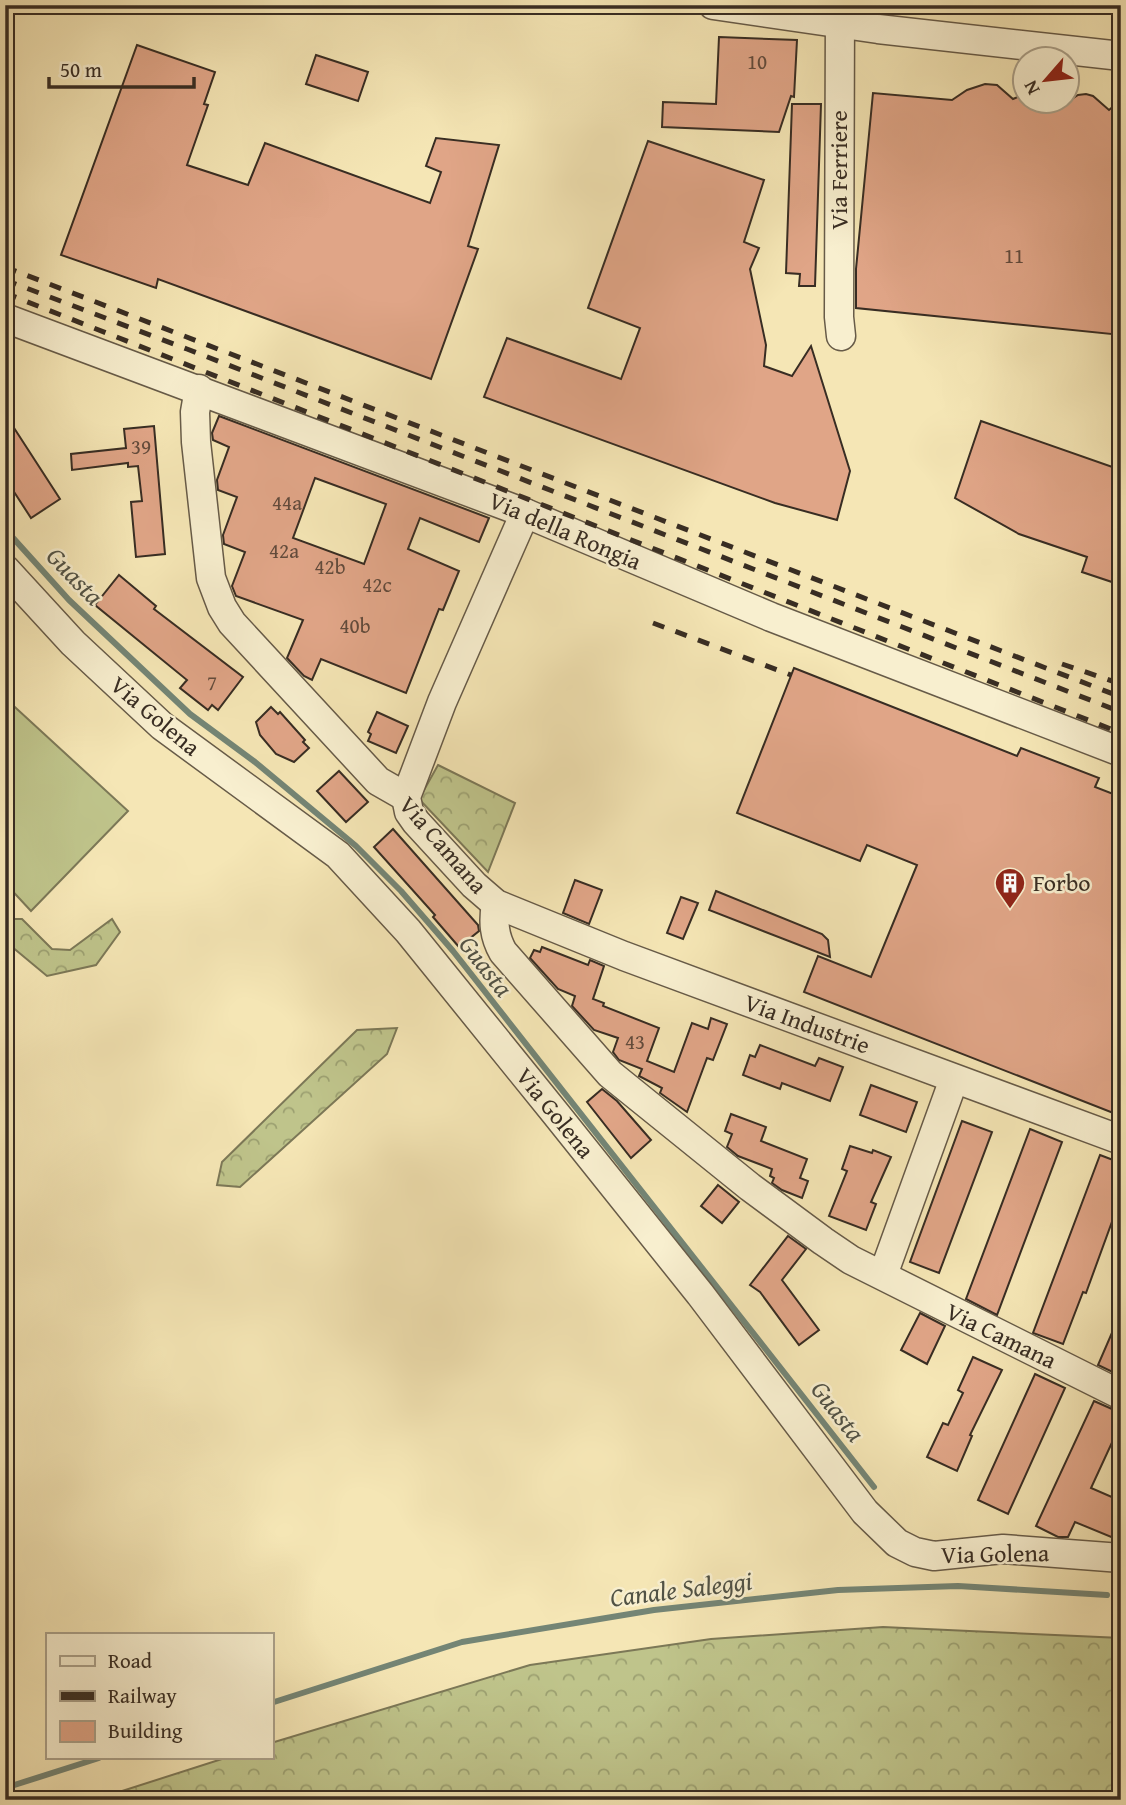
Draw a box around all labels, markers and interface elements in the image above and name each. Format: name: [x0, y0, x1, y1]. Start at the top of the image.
scale bar: [49, 46, 194, 90]
house number: 10: [747, 46, 767, 77]
north arrow: [1010, 46, 1080, 116]
text: 50 m: [60, 54, 102, 85]
text: N: [1016, 76, 1046, 100]
street label: Via Ferriere: [821, 110, 856, 230]
house number: 11: [1004, 240, 1024, 271]
house number: 39: [131, 431, 151, 462]
street label: Via della Rongia: [483, 483, 648, 579]
house number: 44a: [272, 487, 302, 518]
house number: 42a: [269, 535, 299, 566]
water label: Guasta: [37, 537, 113, 614]
house number: 42b: [314, 551, 346, 582]
house number: 42c: [362, 569, 392, 600]
house number: 40b: [339, 610, 371, 641]
street label: Via Golena: [103, 667, 209, 764]
house number: 7: [207, 667, 217, 698]
street label: Via Camana: [391, 788, 496, 902]
place label: Forbo: [1033, 865, 1091, 900]
building icon: Forbo: [993, 866, 1027, 910]
water label: Guasta: [450, 927, 523, 1005]
street label: Via Industrie: [739, 985, 875, 1062]
house number: 43: [625, 1026, 645, 1057]
street label: Via Golena: [508, 1060, 603, 1166]
street label: Via Camana: [940, 1294, 1063, 1378]
water label: Guasta: [802, 1372, 875, 1450]
street label: Via Golena: [941, 1535, 1050, 1572]
water label: Canale Saleggi: [608, 1560, 754, 1617]
legend: [46, 1633, 273, 1759]
text: Road: [108, 1645, 153, 1676]
text: Railway: [108, 1680, 177, 1711]
text: Building: [108, 1715, 183, 1746]

